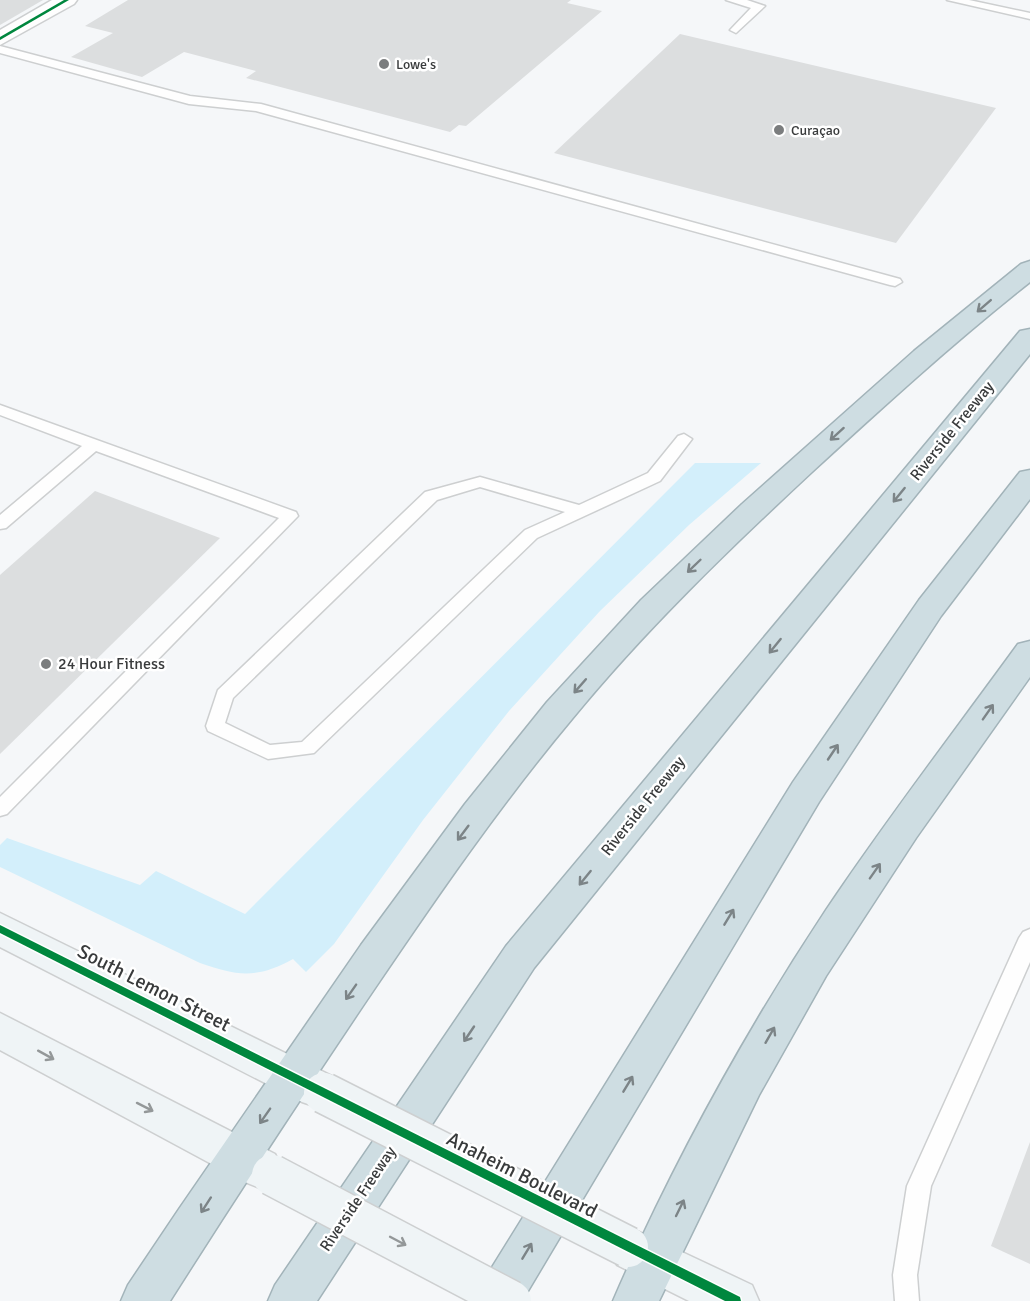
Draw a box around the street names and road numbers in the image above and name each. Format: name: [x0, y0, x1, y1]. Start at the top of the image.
street label: Riverside Freeway: [906, 377, 999, 485]
street label: Riverside Freeway: [597, 752, 690, 860]
street label: South Lemon Street: [73, 939, 235, 1037]
street label: Anaheim Boulevard: [442, 1126, 602, 1224]
street label: Riverside Freeway: [316, 1142, 401, 1255]

